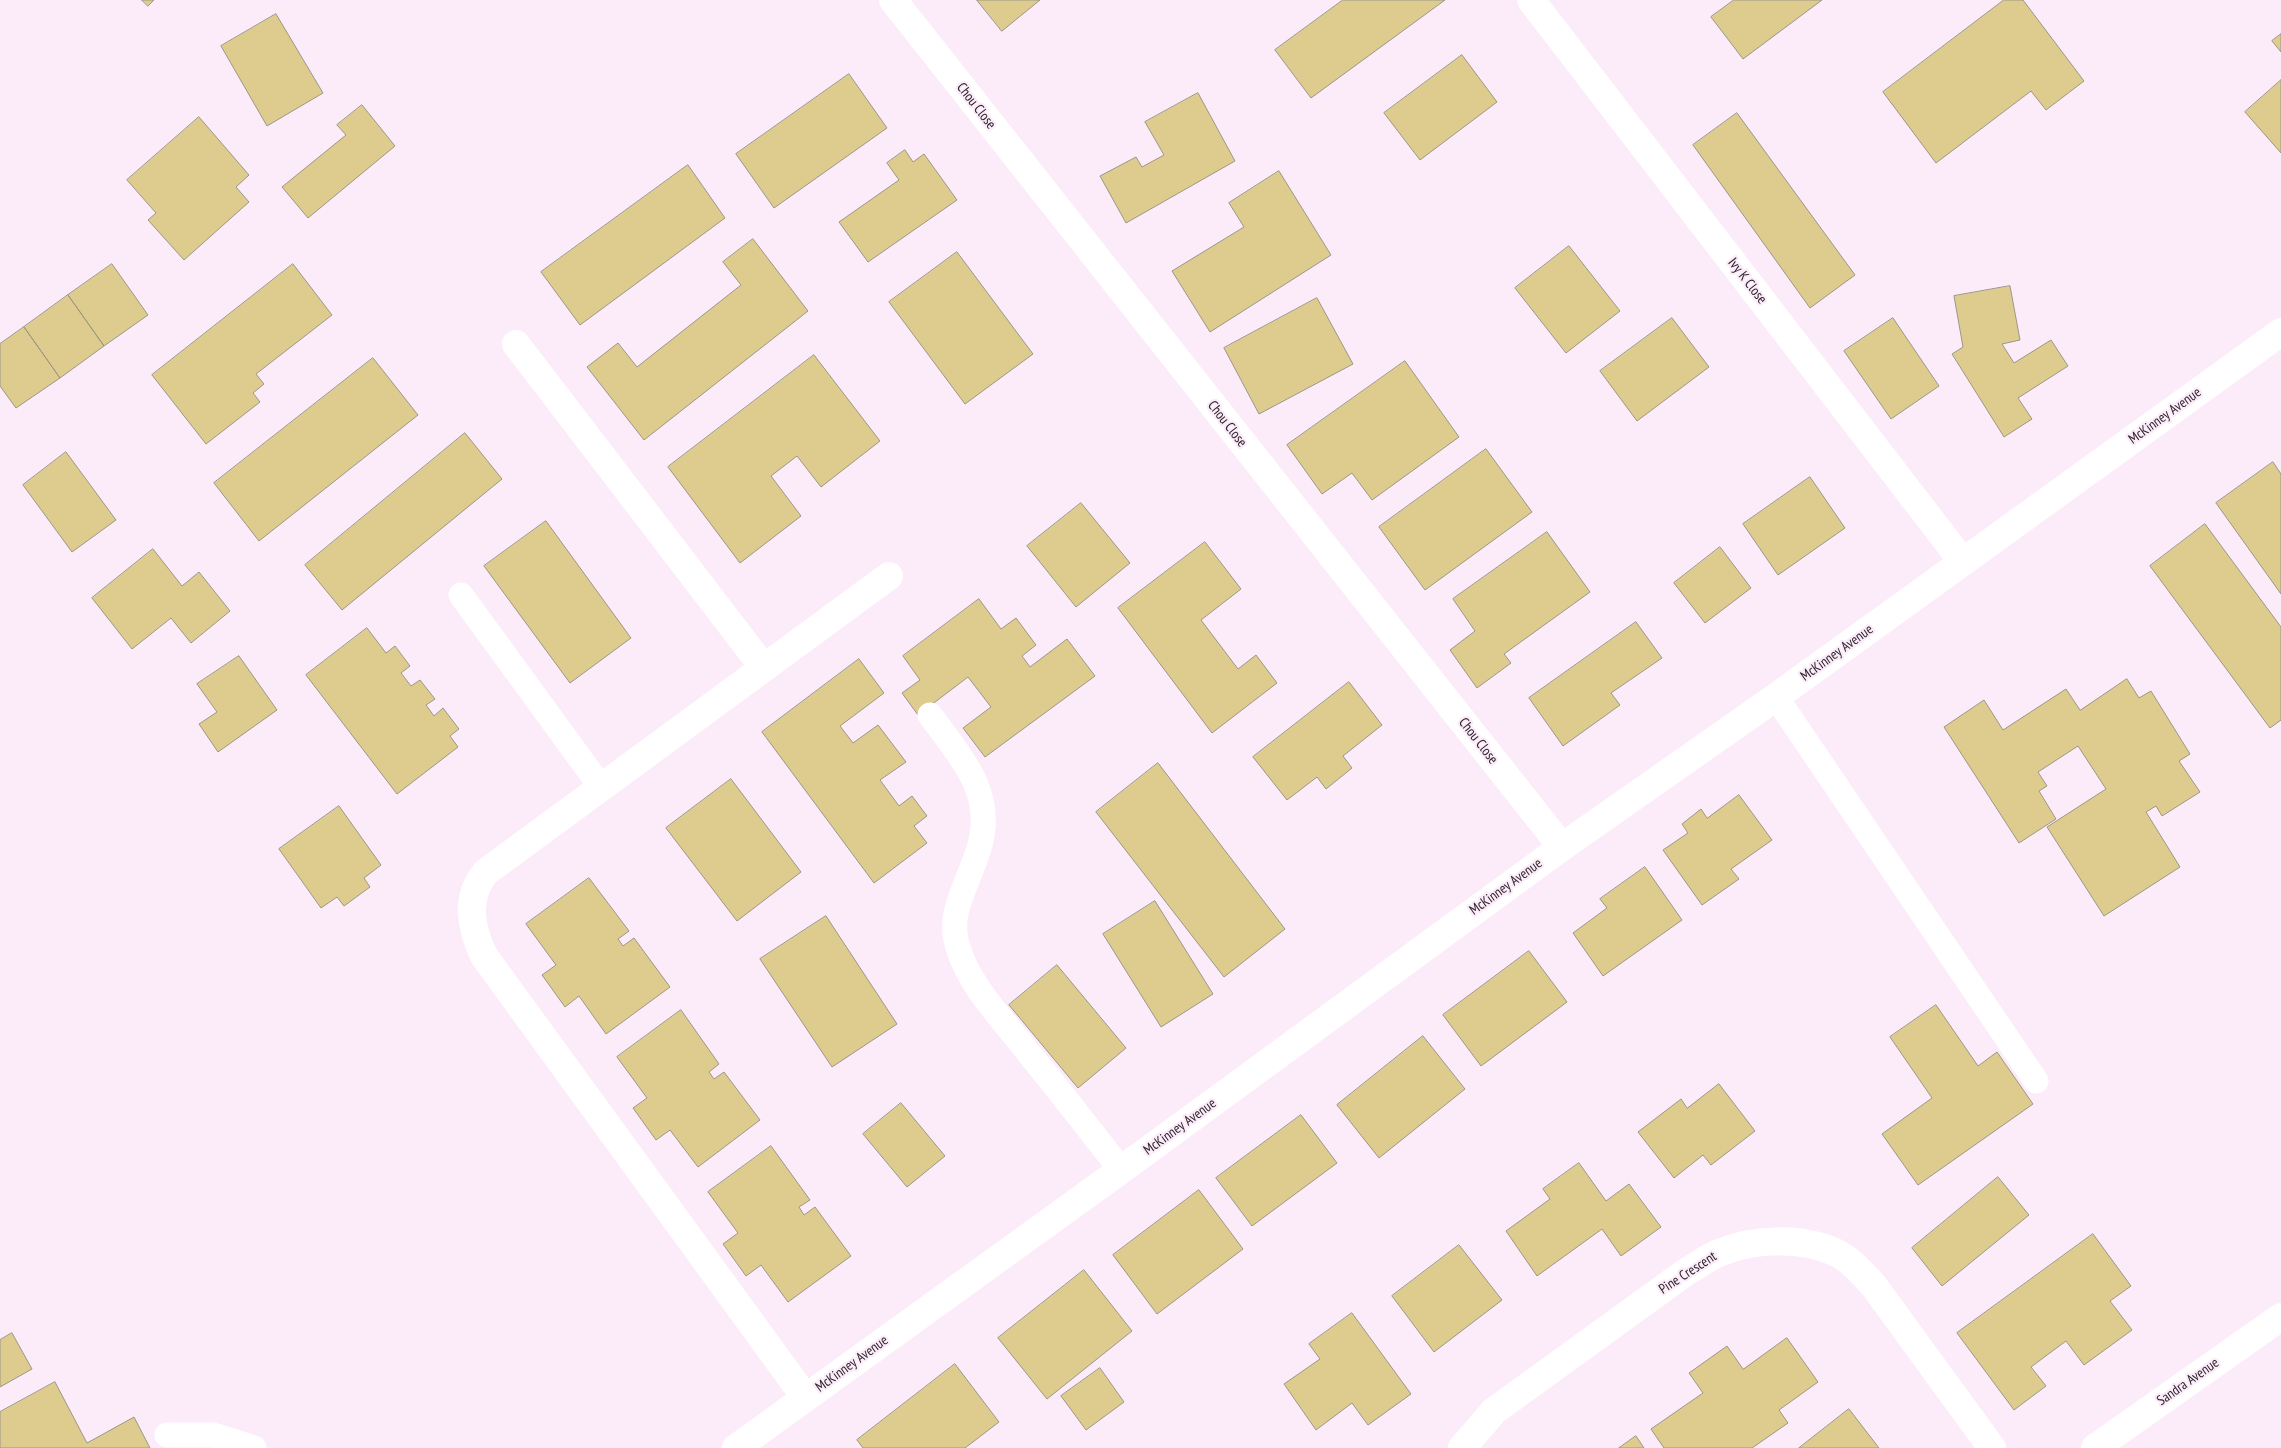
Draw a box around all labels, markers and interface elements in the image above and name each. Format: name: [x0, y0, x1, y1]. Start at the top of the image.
street label: Chou Close: [953, 80, 999, 132]
street label: Ivy K Close: [1724, 255, 1770, 307]
street label: McKinney Avenue: [2126, 384, 2204, 448]
street label: Chou Close: [1204, 398, 1250, 450]
street label: McKinney Avenue: [1798, 621, 1876, 685]
street label: Chou Close: [1455, 715, 1501, 767]
street label: McKinney Avenue: [1467, 855, 1545, 919]
street label: McKinney Avenue: [1141, 1095, 1219, 1159]
street label: Pine Crescent: [1656, 1248, 1720, 1298]
street label: McKinney Avenue: [813, 1332, 891, 1396]
street label: Sandra Avenue: [2154, 1355, 2222, 1409]

